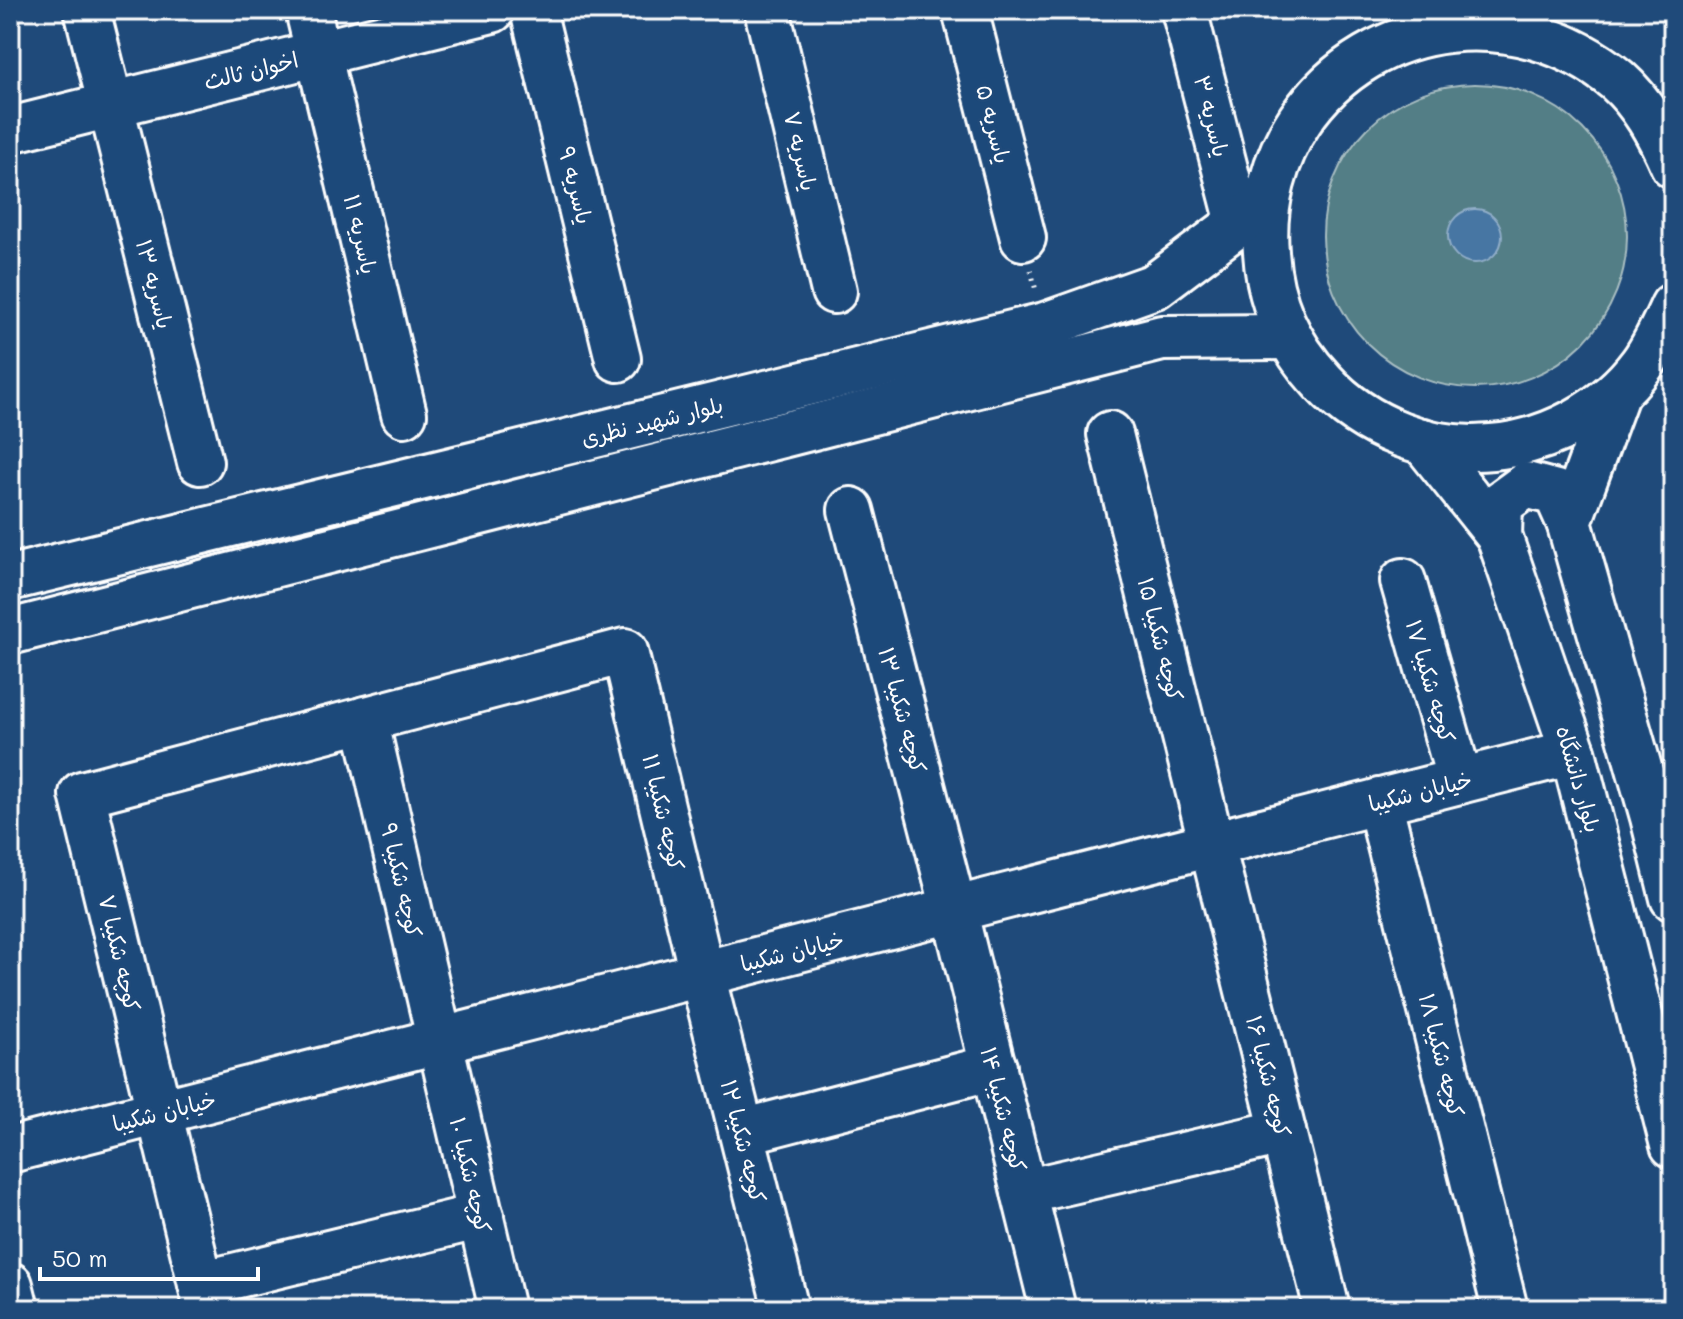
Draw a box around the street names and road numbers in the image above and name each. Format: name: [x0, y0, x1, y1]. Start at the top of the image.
street label: اخوان ثالث: [201, 44, 301, 96]
street label: یاسریه ۳: [1188, 72, 1236, 160]
street label: یاسریه ۵: [970, 82, 1018, 166]
street label: یاسریه ۷: [778, 108, 824, 194]
street label: یاسریه ۹: [552, 143, 600, 227]
street label: یاسریه ۱۱: [338, 191, 384, 277]
street label: یاسریه ۱۳: [130, 236, 180, 332]
street label: بلوار شهید نظری: [578, 389, 726, 453]
street label: کوچه شکیبا ۱۵: [1132, 574, 1190, 704]
street label: کوچه شکیبا ۱۷: [1400, 616, 1462, 746]
street label: کوچه شکیبا ۱۳: [872, 644, 934, 776]
street label: بلوار دانشگاه: [1550, 722, 1608, 836]
street label: کوچه شکیبا ۱۱: [636, 751, 692, 873]
street label: خیابان شکیبا: [1365, 764, 1475, 818]
street label: کوچه شکیبا ۹: [375, 820, 429, 940]
street label: کوچه شکیبا ۷: [93, 892, 147, 1014]
street label: خیابان شکیبا: [737, 924, 847, 978]
street label: کوچه شکیبا ۱۸: [1413, 990, 1471, 1120]
street label: کوچه شکیبا ۱۶: [1240, 1012, 1298, 1140]
street label: کوچه شکیبا ۱۴: [974, 1044, 1034, 1174]
street label: کوچه شکیبا ۱۲: [715, 1076, 773, 1206]
street label: خیابان شکیبا: [109, 1084, 219, 1138]
street label: کوچه شکیبا ۱۰: [444, 1114, 498, 1236]

